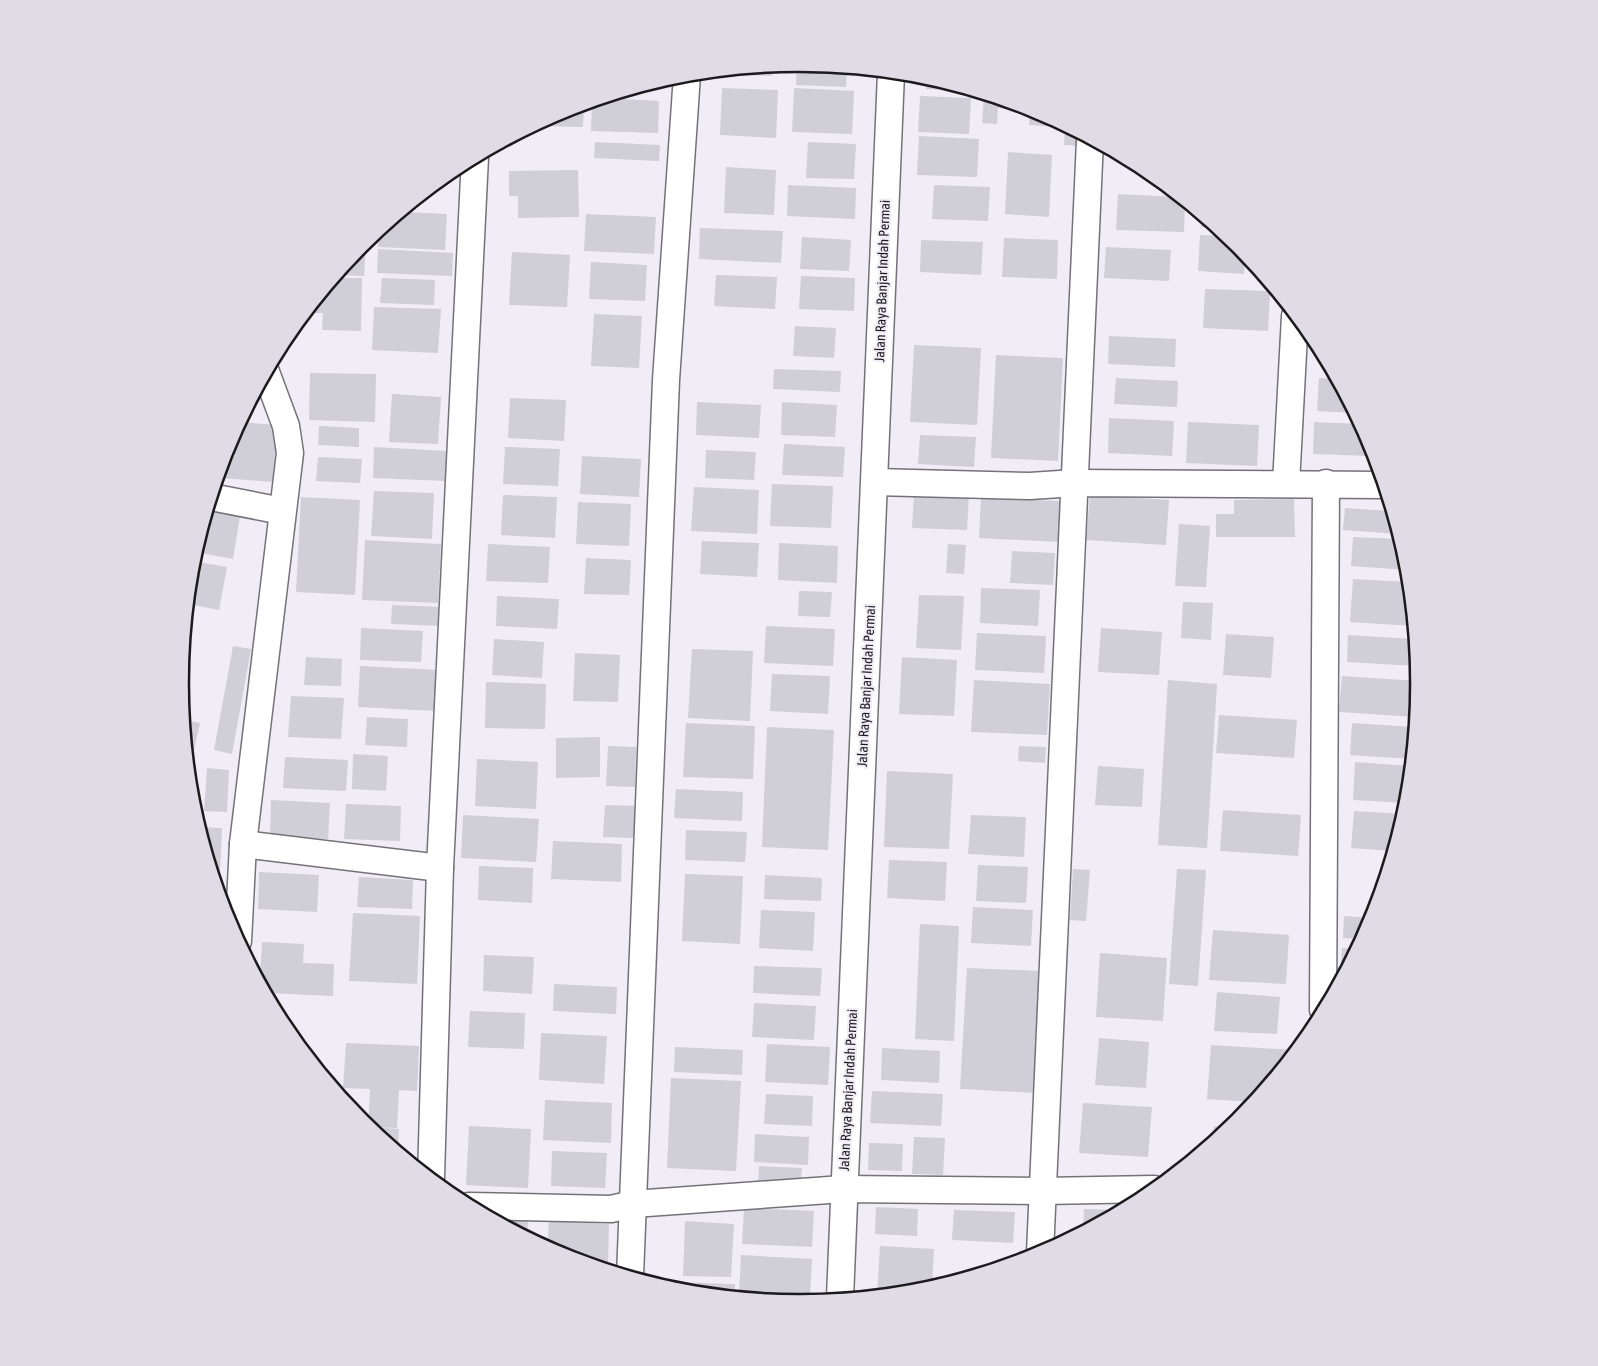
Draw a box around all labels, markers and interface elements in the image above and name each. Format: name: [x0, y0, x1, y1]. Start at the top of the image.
street label: Jalan Raya Banjar Indah Permai: [871, 200, 893, 362]
street label: Jalan Raya Banjar Indah Permai: [854, 604, 878, 768]
street label: Jalan Raya Banjar Indah Permai: [836, 1008, 860, 1172]

